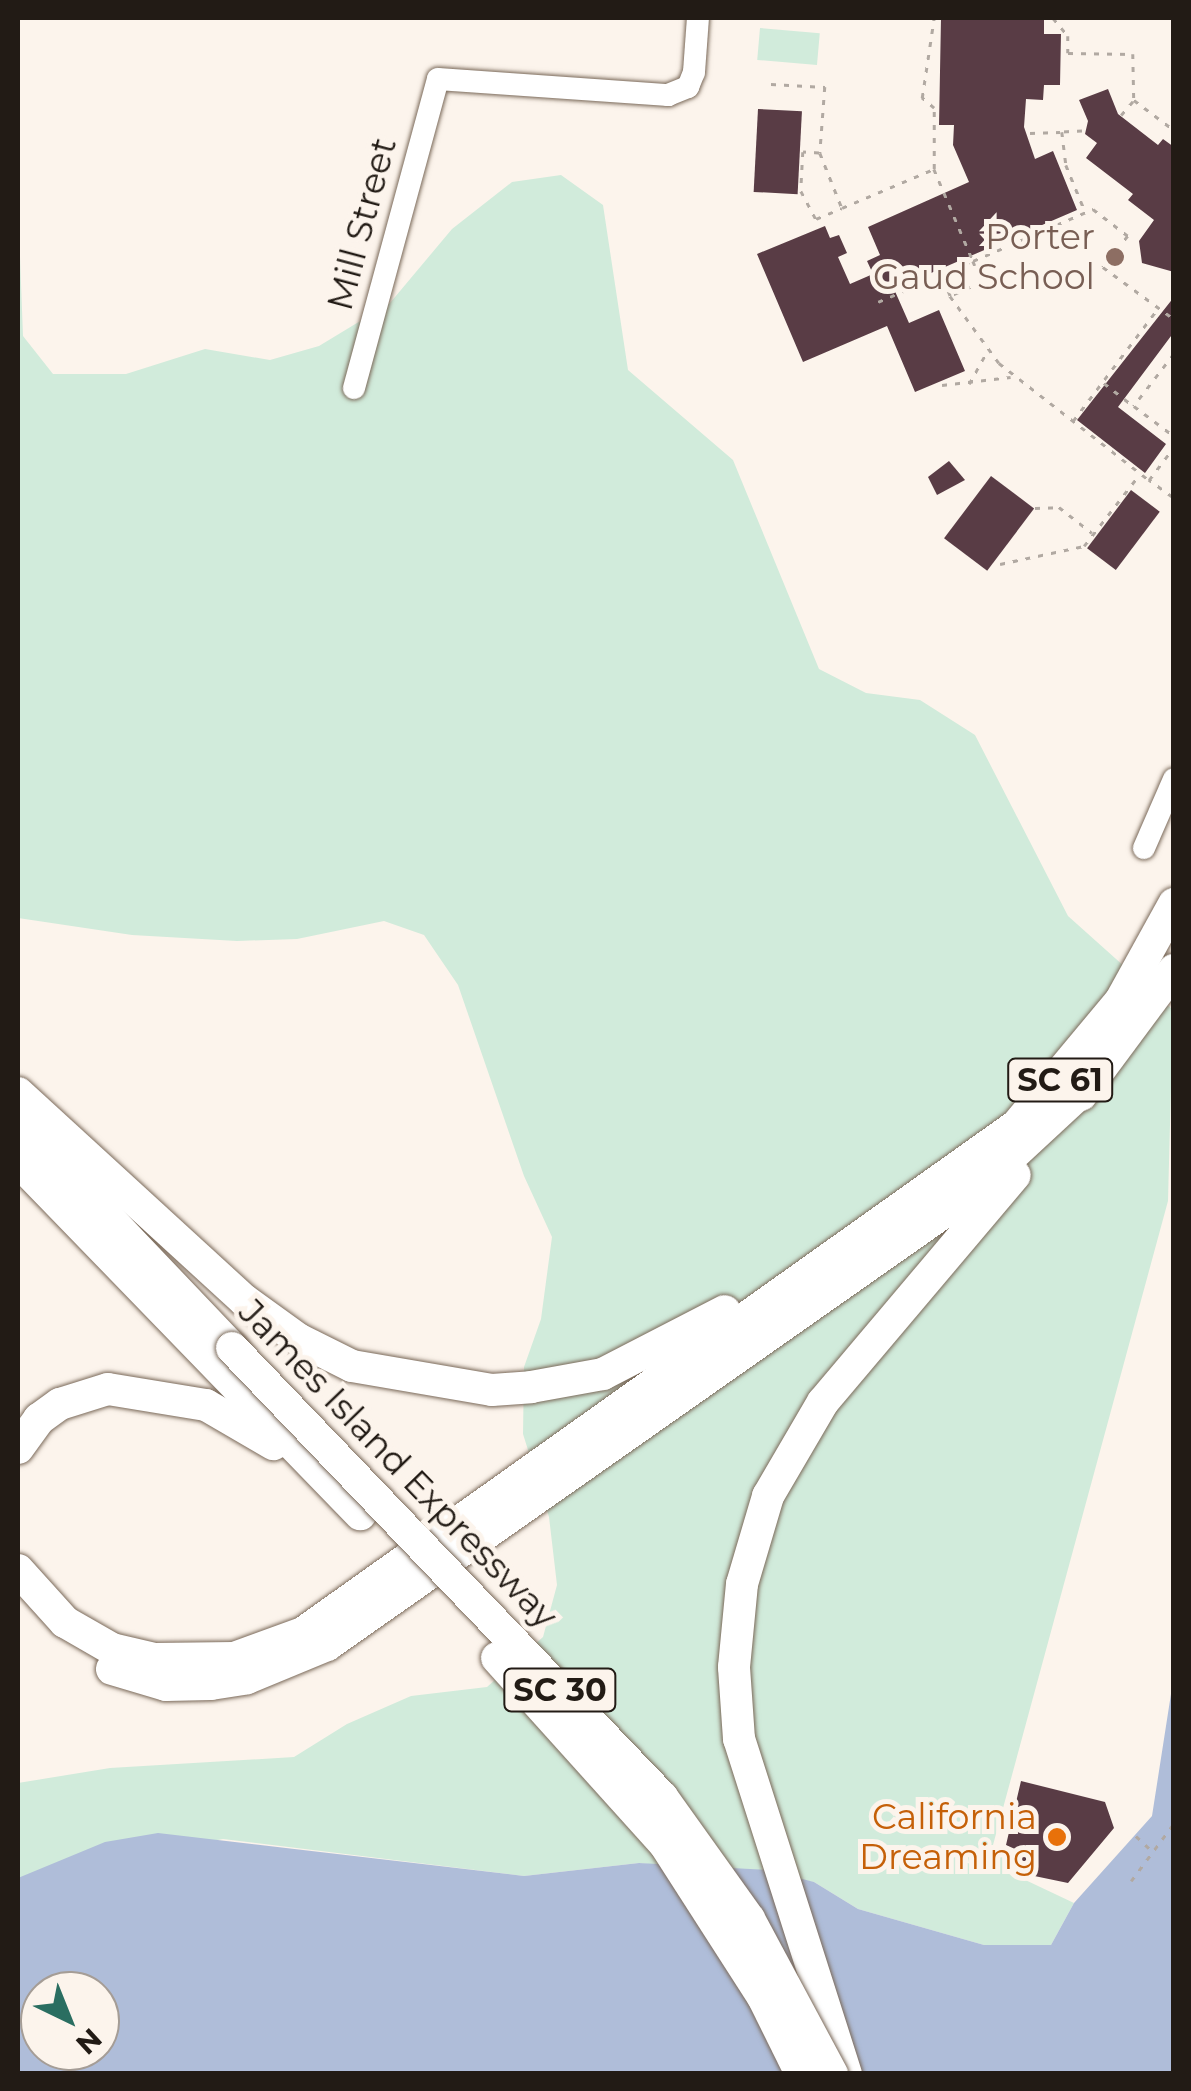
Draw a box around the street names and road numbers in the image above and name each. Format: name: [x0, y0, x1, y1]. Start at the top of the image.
street label: Mill Street: [319, 133, 405, 315]
road number: SC 61: [1005, 1053, 1115, 1107]
street label: James Island Expressway: [230, 1291, 566, 1637]
road number: SC 30: [502, 1663, 618, 1717]

